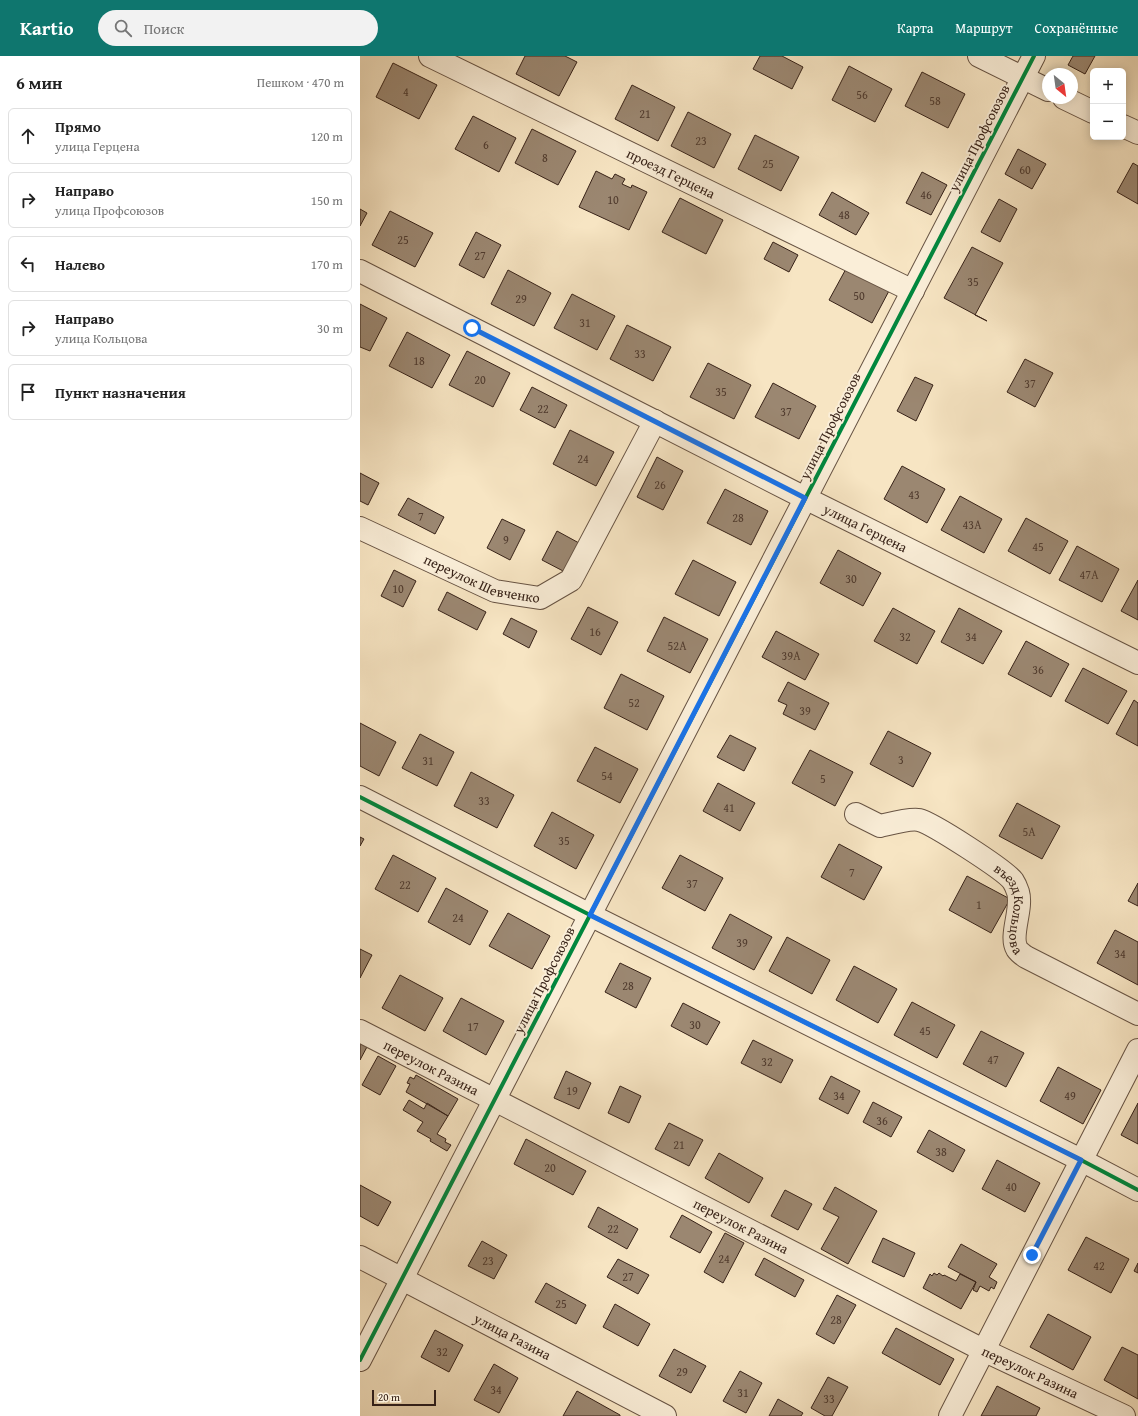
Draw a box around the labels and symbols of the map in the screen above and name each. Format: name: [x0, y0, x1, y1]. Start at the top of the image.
north arrow: [1042, 68, 1078, 104]
street label: улица Профсоюзов: [943, 81, 1015, 196]
house number: 4: [403, 83, 409, 100]
house number: 56: [856, 86, 868, 103]
house number: 58: [929, 92, 941, 109]
house number: 21: [639, 105, 651, 122]
house number: 23: [695, 132, 707, 149]
house number: 6: [483, 136, 489, 153]
street label: проезд Герцена: [623, 143, 719, 203]
house number: 8: [542, 149, 548, 166]
house number: 25: [762, 155, 774, 172]
house number: 60: [1019, 161, 1031, 178]
house number: 46: [920, 186, 932, 203]
house number: 10: [607, 191, 619, 208]
house number: 48: [838, 206, 850, 223]
house number: 25: [397, 231, 409, 248]
house number: 27: [474, 247, 486, 264]
house number: 35: [967, 273, 979, 290]
house number: 50: [853, 287, 865, 304]
house number: 29: [515, 290, 527, 307]
house number: 31: [579, 314, 591, 331]
route start: [463, 319, 481, 337]
house number: 33: [634, 345, 646, 362]
house number: 18: [413, 352, 425, 369]
street label: улица Профсоюзов: [794, 369, 866, 484]
house number: 20: [474, 371, 486, 388]
house number: 37: [1024, 375, 1036, 392]
house number: 35: [715, 383, 727, 400]
house number: 22: [537, 400, 549, 417]
house number: 37: [780, 403, 792, 420]
house number: 24: [577, 450, 589, 467]
house number: 26: [654, 476, 666, 493]
house number: 43: [908, 486, 920, 503]
street label: улица Герцена: [819, 498, 911, 557]
house number: 7: [418, 508, 424, 525]
house number: 28: [732, 509, 744, 526]
house number: 43А: [963, 516, 982, 533]
house number: 9: [503, 531, 509, 548]
house number: 45: [1032, 538, 1044, 555]
street label: переулок Шевченко: [421, 549, 541, 608]
house number: 47А: [1080, 566, 1099, 583]
house number: 30: [845, 570, 857, 587]
house number: 10: [392, 580, 404, 597]
house number: 16: [589, 623, 601, 640]
house number: 32: [899, 628, 911, 645]
house number: 34: [965, 628, 977, 645]
house number: 52А: [668, 637, 687, 654]
house number: 39А: [782, 647, 801, 664]
house number: 36: [1032, 661, 1044, 678]
house number: 52: [628, 694, 640, 711]
house number: 39: [799, 702, 811, 719]
house number: 3: [898, 751, 904, 768]
house number: 31: [422, 752, 434, 769]
house number: 54: [601, 767, 613, 784]
house number: 5: [820, 770, 826, 787]
house number: 33: [478, 792, 490, 809]
house number: 41: [723, 799, 735, 816]
house number: 5А: [1022, 823, 1036, 840]
house number: 35: [558, 832, 570, 849]
street label: въезд Кольцова: [990, 859, 1029, 959]
house number: 7: [849, 864, 855, 881]
house number: 37: [686, 875, 698, 892]
house number: 22: [399, 876, 411, 893]
house number: 1: [976, 896, 982, 913]
house number: 24: [452, 909, 464, 926]
street label: улица Профсоюзов: [508, 923, 580, 1038]
house number: 39: [736, 934, 748, 951]
house number: 34: [1114, 945, 1126, 962]
house number: 28: [622, 977, 634, 994]
house number: 30: [689, 1016, 701, 1033]
house number: 17: [467, 1018, 479, 1035]
house number: 45: [919, 1022, 931, 1039]
street label: переулок Разина: [380, 1035, 483, 1100]
house number: 47: [987, 1051, 999, 1068]
house number: 32: [761, 1053, 773, 1070]
house number: 19: [566, 1082, 578, 1099]
house number: 34: [833, 1087, 845, 1104]
house number: 49: [1064, 1087, 1076, 1104]
house number: 36: [876, 1112, 888, 1129]
house number: 21: [673, 1136, 685, 1153]
house number: 38: [935, 1143, 947, 1160]
house number: 20: [544, 1159, 556, 1176]
house number: 40: [1005, 1178, 1017, 1195]
street label: переулок Разина: [690, 1193, 792, 1259]
house number: 22: [607, 1220, 619, 1237]
route end: [1023, 1246, 1041, 1264]
house number: 24: [718, 1250, 730, 1267]
house number: 23: [482, 1252, 494, 1269]
house number: 42: [1093, 1257, 1105, 1274]
house number: 27: [622, 1268, 634, 1285]
house number: 25: [555, 1295, 567, 1312]
street label: улица Разина: [470, 1308, 555, 1365]
house number: 28: [830, 1311, 842, 1328]
street label: переулок Разина: [979, 1341, 1082, 1403]
house number: 32: [436, 1343, 448, 1360]
house number: 29: [676, 1363, 688, 1380]
house number: 34: [490, 1381, 502, 1398]
house number: 31: [737, 1384, 749, 1401]
scale bar: [372, 1388, 436, 1407]
house number: 33: [823, 1390, 835, 1407]

